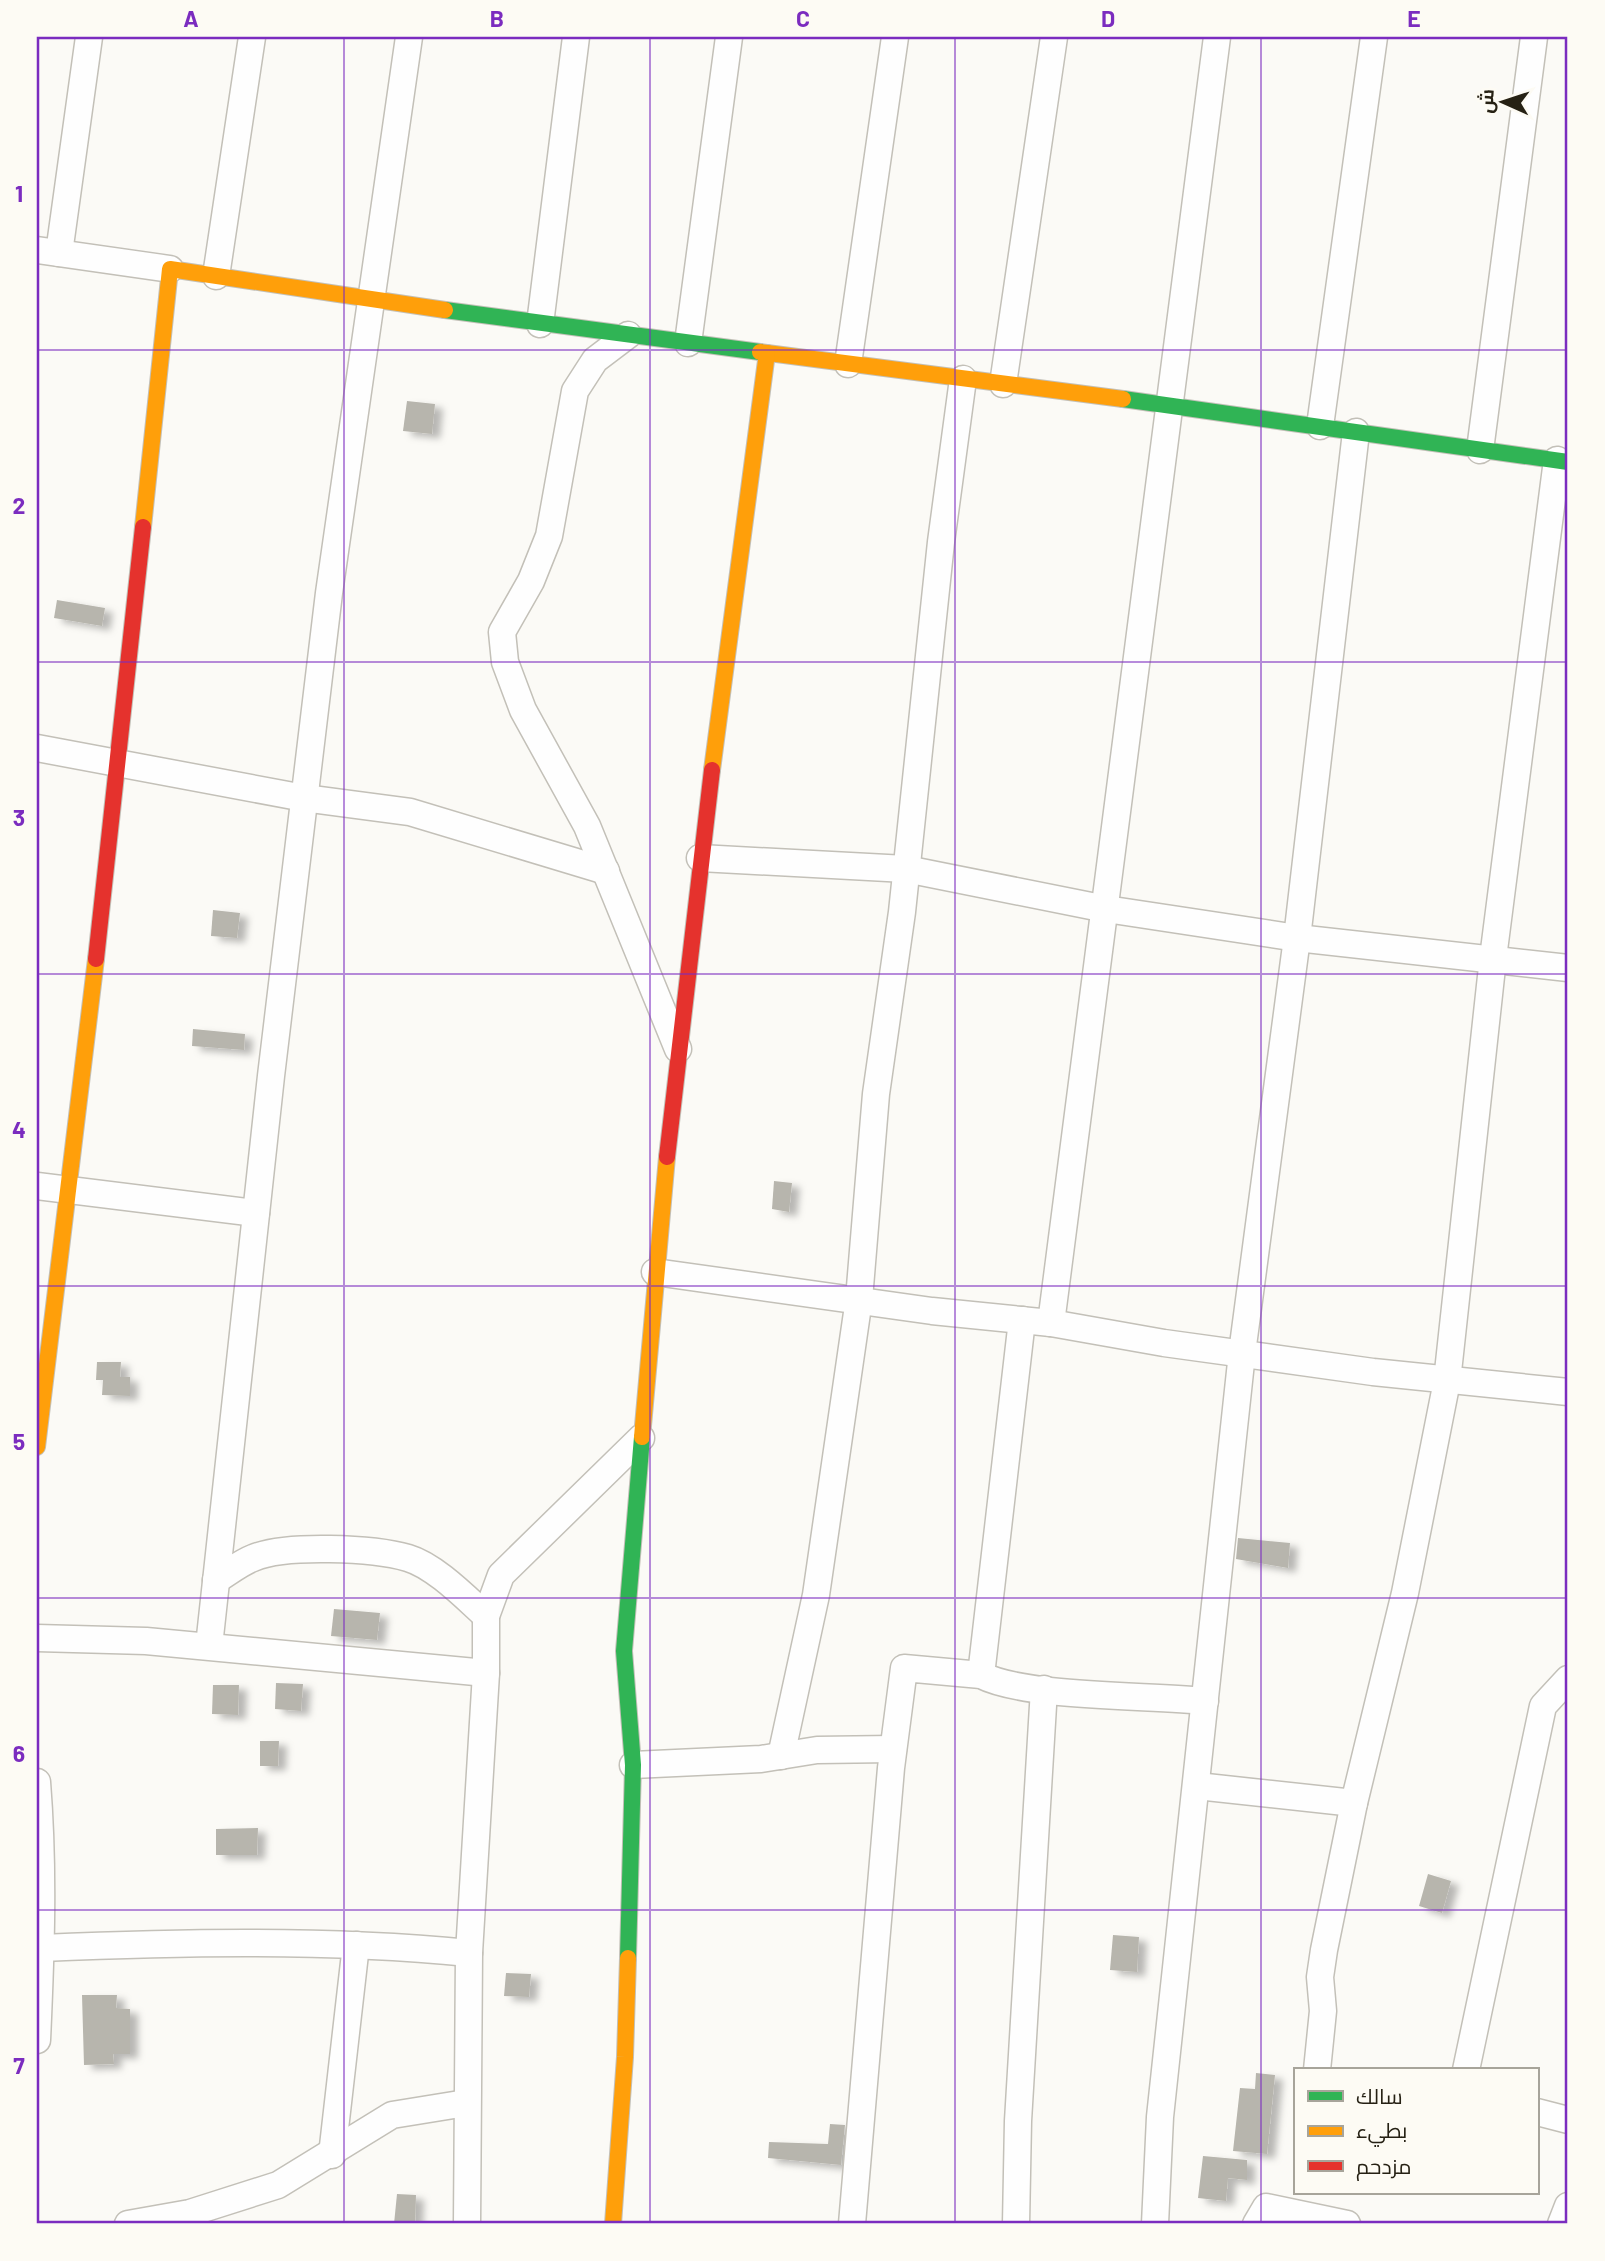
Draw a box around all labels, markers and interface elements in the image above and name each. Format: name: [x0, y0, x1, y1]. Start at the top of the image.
text: A: [183, 4, 199, 32]
text: B: [490, 4, 504, 32]
text: C: [796, 4, 810, 32]
text: D: [1101, 4, 1115, 32]
text: E: [1407, 4, 1421, 32]
north arrow: [1468, 66, 1538, 136]
text: ش: [1473, 88, 1499, 114]
text: 1: [15, 179, 23, 207]
text: 2: [13, 491, 25, 519]
text: 3: [13, 803, 25, 831]
text: 4: [12, 1115, 26, 1143]
text: 5: [13, 1427, 25, 1455]
text: 6: [13, 1739, 25, 1767]
text: 7: [13, 2051, 25, 2079]
legend: [1294, 2068, 1538, 2194]
text: سالك: [1356, 2083, 1403, 2108]
text: بطيء: [1356, 2117, 1407, 2147]
text: مزدحم: [1356, 2153, 1411, 2181]

